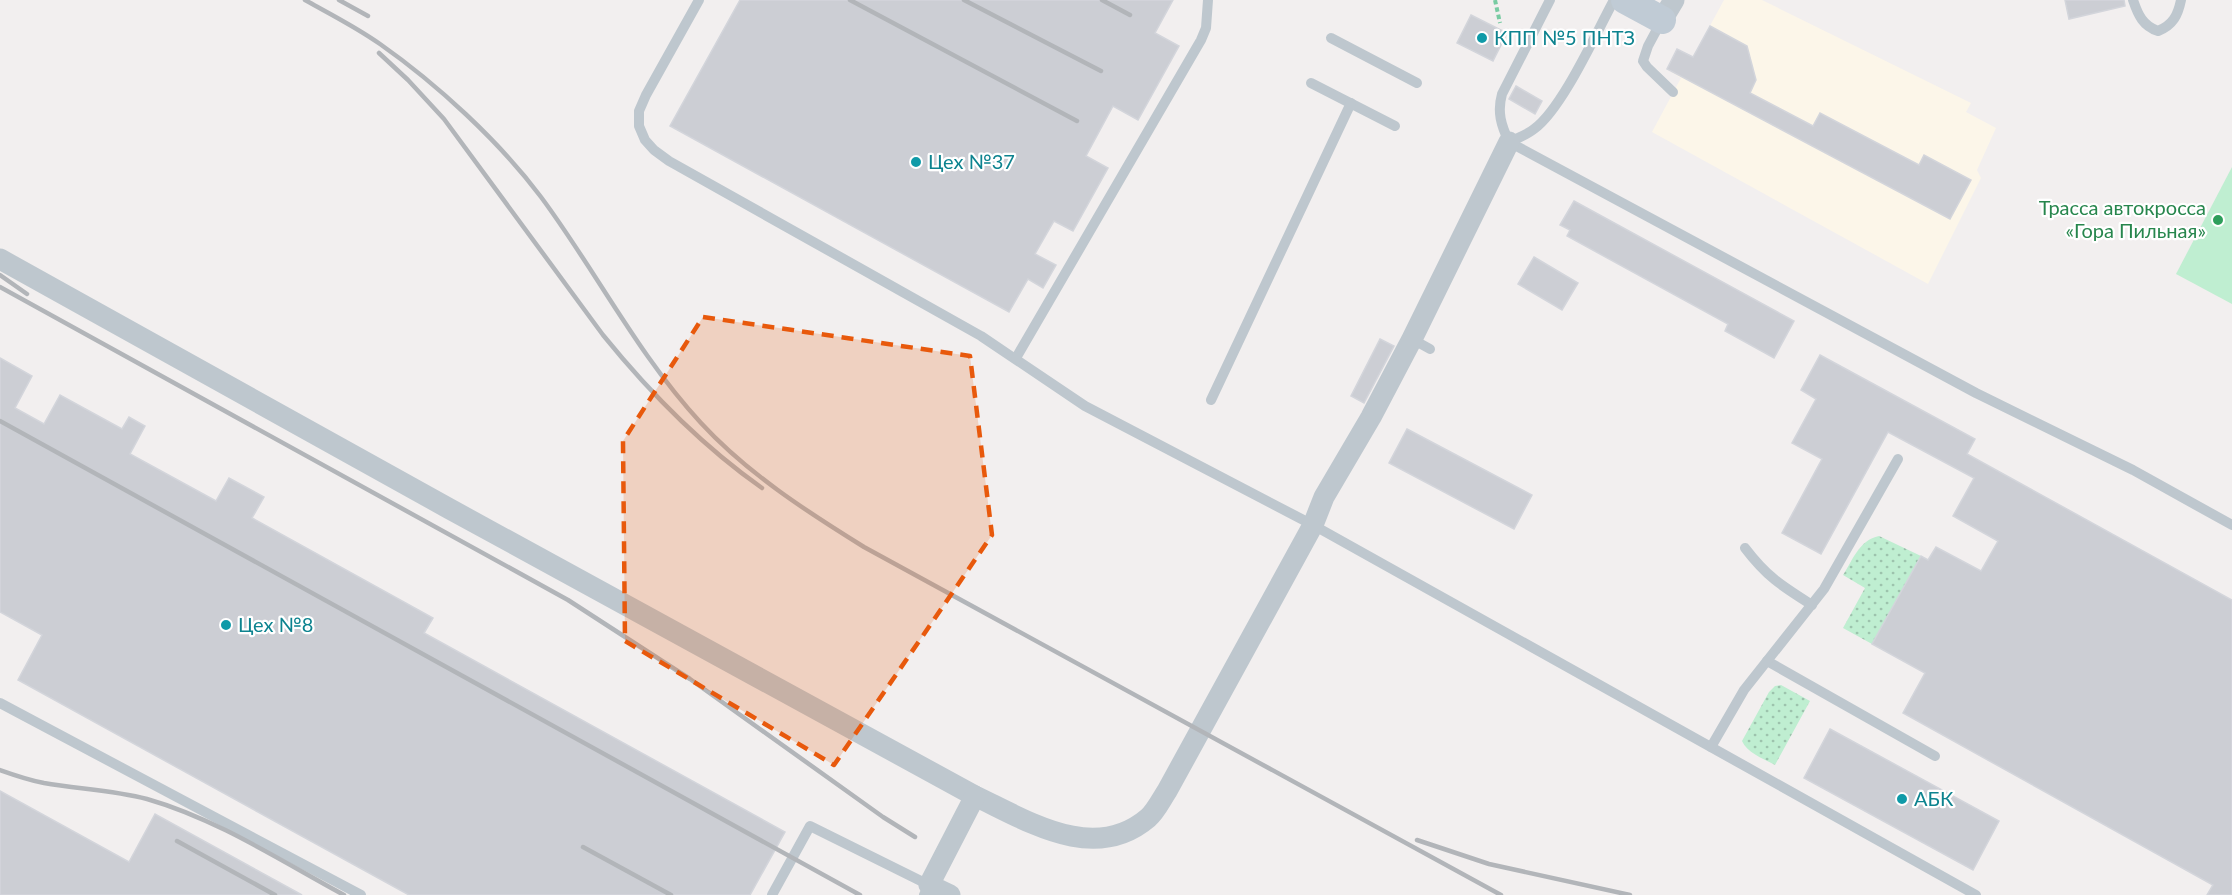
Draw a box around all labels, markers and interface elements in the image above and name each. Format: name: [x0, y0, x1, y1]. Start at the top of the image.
place label: КПП №5 ПНТЗ: [1494, 25, 1635, 49]
marker: КПП №5 ПНТЗ: [1475, 31, 1489, 45]
place label: Цех №37: [928, 149, 1015, 173]
marker: Цех №37: [909, 155, 923, 169]
place label: Трасса автокросса «Гора Пильная»: [2039, 195, 2206, 242]
marker: Трасса автокросса «Гора Пильная»: [2211, 213, 2225, 227]
place label: Цех №8: [238, 612, 313, 636]
marker: Цех №8: [219, 618, 233, 632]
place label: АБК: [1914, 786, 1954, 810]
marker: АБК: [1895, 792, 1909, 806]

